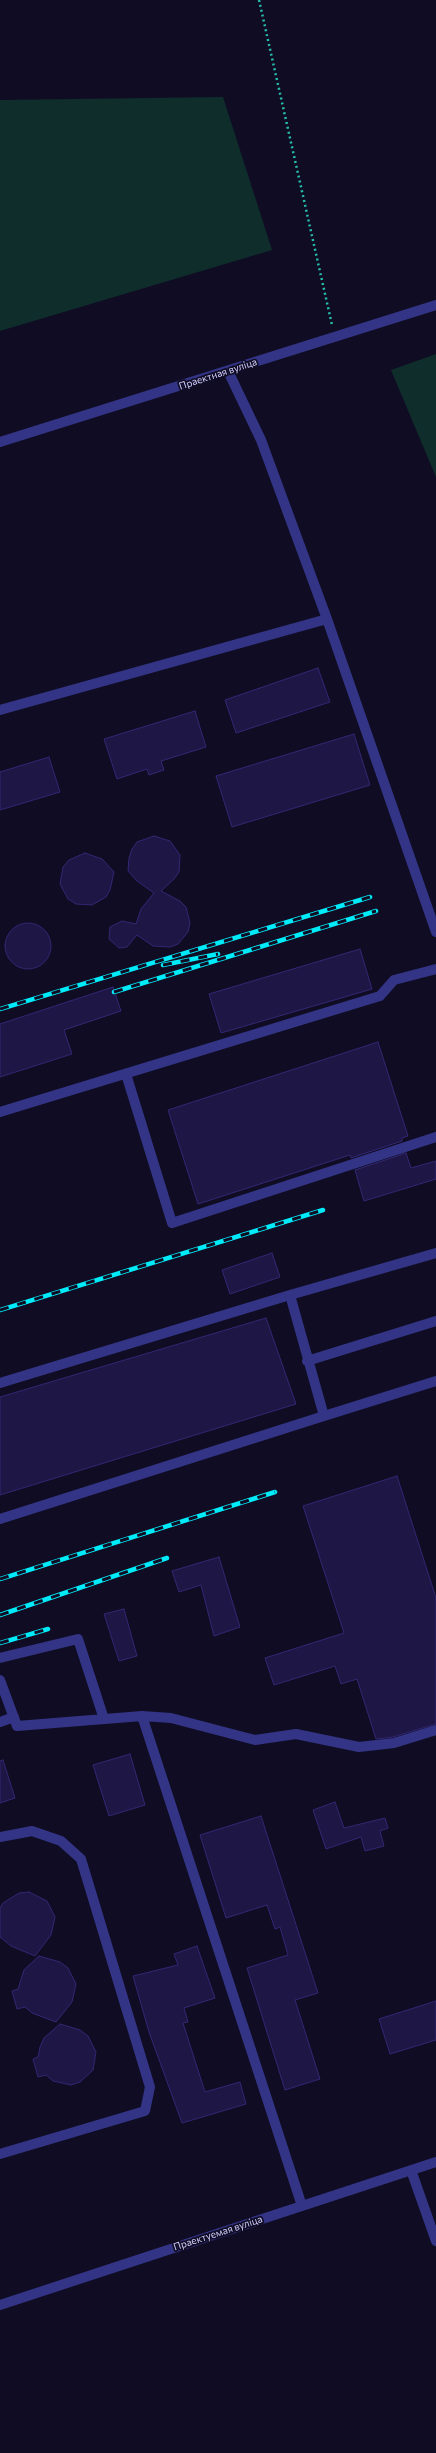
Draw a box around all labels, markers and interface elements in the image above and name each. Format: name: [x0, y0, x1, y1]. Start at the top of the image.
street label: Праектная вуліца: [177, 356, 259, 392]
street label: Праектуемая вуліца: [172, 2213, 264, 2253]

